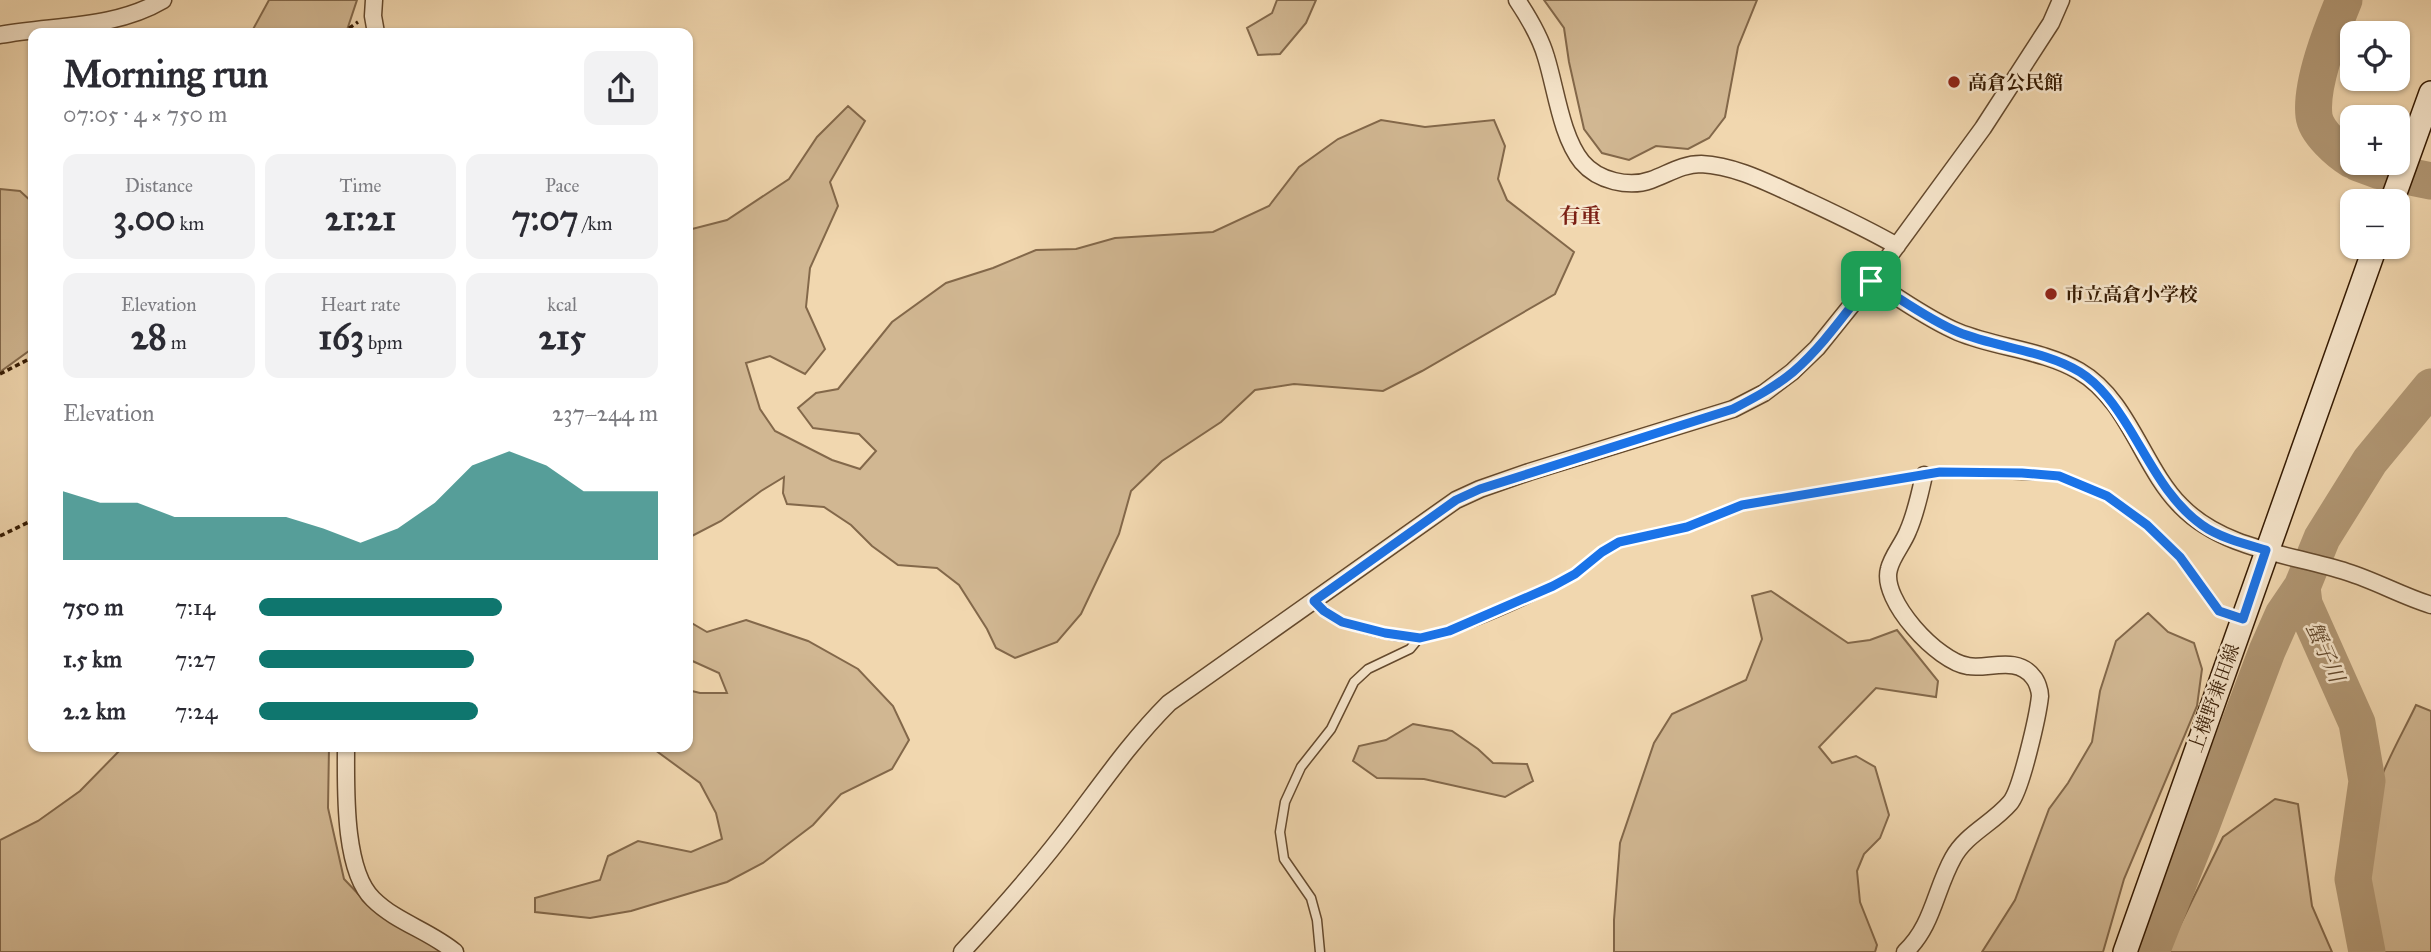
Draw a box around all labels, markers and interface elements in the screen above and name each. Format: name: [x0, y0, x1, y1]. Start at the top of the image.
map controls: [2340, 21, 2410, 259]
button: locate: [2340, 21, 2410, 91]
text: Morning run: [63, 51, 268, 97]
button: share: [584, 51, 658, 125]
place label: 高倉公民館: [1968, 71, 2063, 94]
marker: 高倉公民館: [1946, 74, 1962, 90]
text: 07:05 · 4 × 750 m: [63, 100, 227, 128]
button: +: [2340, 105, 2410, 175]
text: Distance: [125, 174, 193, 197]
text: Time: [339, 174, 382, 197]
text: Pace: [545, 174, 579, 197]
button: −: [2340, 189, 2410, 259]
text: 3.00: [113, 197, 175, 240]
text: 21:21: [325, 197, 396, 240]
text: 7:07: [512, 197, 578, 240]
district label: 有重: [1559, 203, 1601, 229]
text: km: [175, 212, 204, 235]
text: /km: [578, 212, 612, 235]
pin: [1841, 251, 1901, 311]
icon: arrive: [1852, 262, 1890, 300]
place label: 市立高倉小学校: [2065, 283, 2198, 306]
marker: 市立高倉小学校: [2043, 286, 2059, 302]
text: Elevation: [121, 293, 197, 316]
text: Heart rate: [321, 293, 400, 316]
text: kcal: [547, 293, 577, 316]
text: 28: [131, 316, 167, 359]
text: 163: [318, 316, 364, 359]
text: 215: [539, 316, 586, 359]
text: m: [167, 331, 187, 354]
text: bpm: [364, 331, 403, 354]
text: Elevation: [63, 399, 154, 427]
text: 237–244 m: [552, 399, 658, 427]
text: 750 m: [63, 593, 124, 621]
text: 7:14: [175, 593, 215, 621]
water label: 蟹子川: [2300, 618, 2351, 688]
street label: 上横野兼田線: [2184, 640, 2244, 756]
text: 1.5 km: [63, 645, 122, 673]
text: 7:27: [175, 645, 216, 673]
text: 2.2 km: [63, 697, 126, 725]
text: 7:24: [175, 697, 217, 725]

